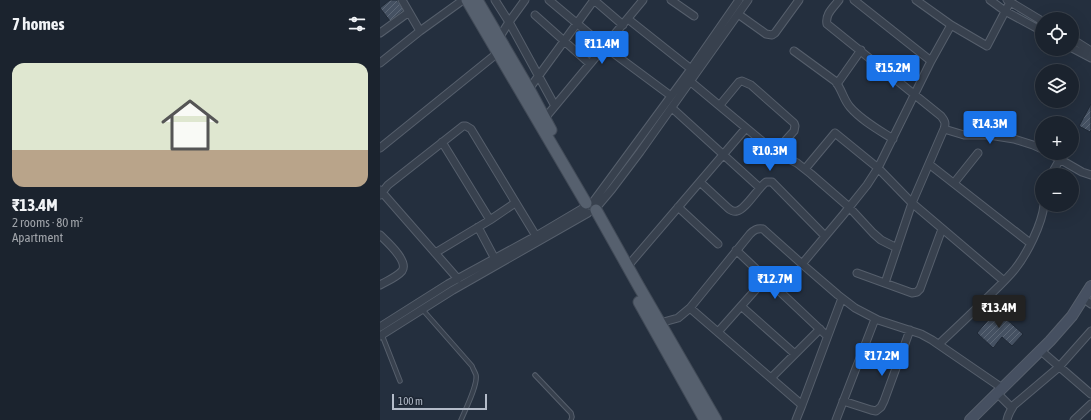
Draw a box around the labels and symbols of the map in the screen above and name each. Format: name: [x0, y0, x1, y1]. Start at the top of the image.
pin: ₹11.4M: [569, 31, 635, 65]
pin: ₹15.2M: [860, 55, 926, 89]
pin: ₹14.3M: [957, 111, 1023, 145]
pin: ₹10.3M: [737, 138, 803, 172]
pin: ₹12.7M: [742, 266, 808, 300]
pin: ₹13.4M: [966, 295, 1032, 329]
pin: ₹17.2M: [849, 343, 915, 377]
scale bar: [392, 392, 487, 411]

